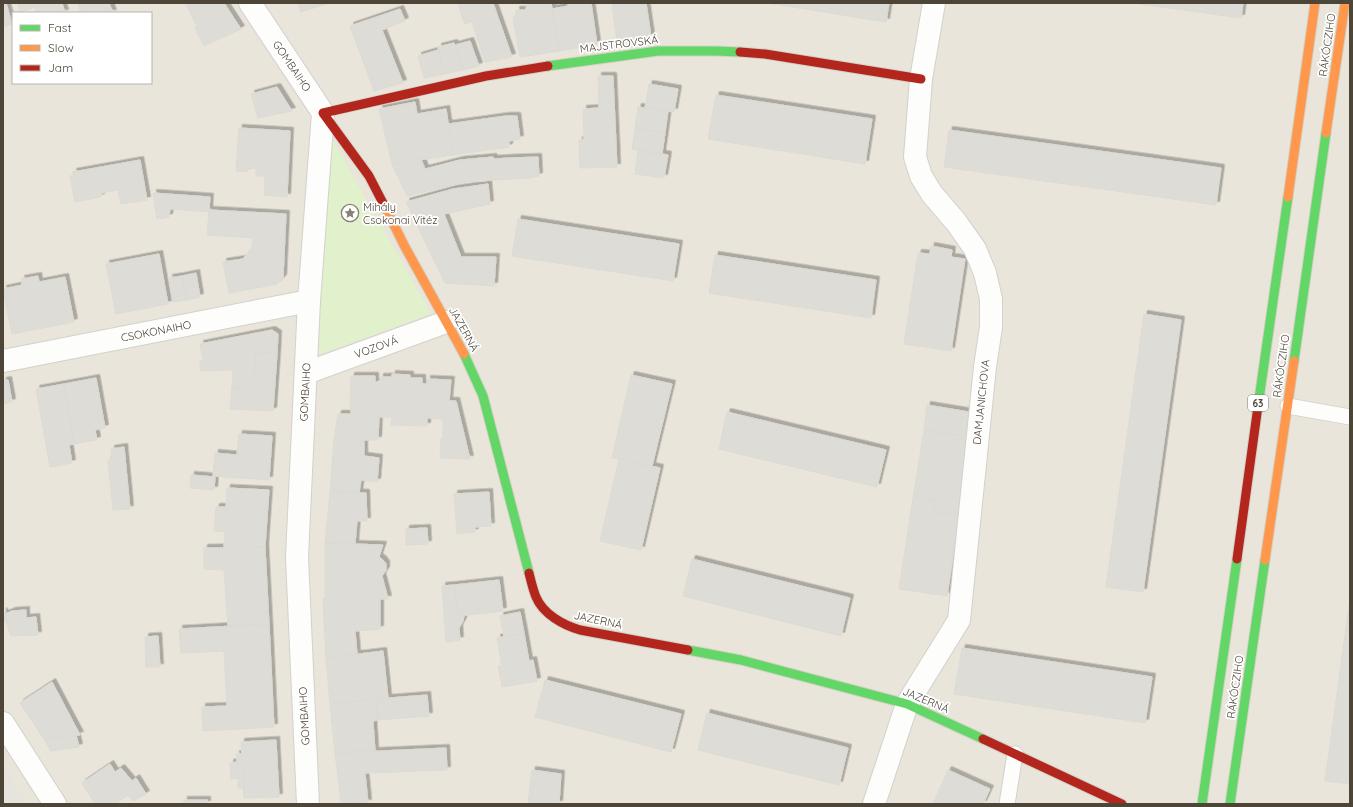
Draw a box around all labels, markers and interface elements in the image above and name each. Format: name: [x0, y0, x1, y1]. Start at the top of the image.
legend: [12, 12, 152, 84]
street label: RÁKÓCZIHO: [1316, 12, 1338, 78]
text: Fast: [48, 20, 72, 35]
street label: MAJSTROVSKÁ: [579, 32, 659, 56]
street label: GOMBAIHO: [270, 38, 314, 94]
text: Slow: [48, 40, 74, 55]
text: Jam: [48, 60, 73, 75]
place label: Mihály Csokonai Vitéz: [363, 200, 437, 227]
place icon: Mihály Csokonai Vitéz: [340, 203, 360, 223]
street label: JAZERNÁ: [446, 304, 482, 354]
street label: CSOKONAIHO: [120, 317, 192, 345]
street label: VOZOVÁ: [352, 333, 400, 361]
street label: RÁKÓCZIHO: [1270, 333, 1292, 399]
street label: DAMJANICHOVA: [970, 359, 992, 445]
street label: GOMBAIHO: [296, 362, 314, 422]
road number: 63: [1248, 395, 1268, 411]
street label: JAZERNÁ: [573, 608, 623, 632]
street label: RÁKÓCZIHO: [1224, 654, 1246, 720]
street label: JAZERNÁ: [901, 684, 951, 716]
street label: GOMBAIHO: [295, 686, 313, 746]

